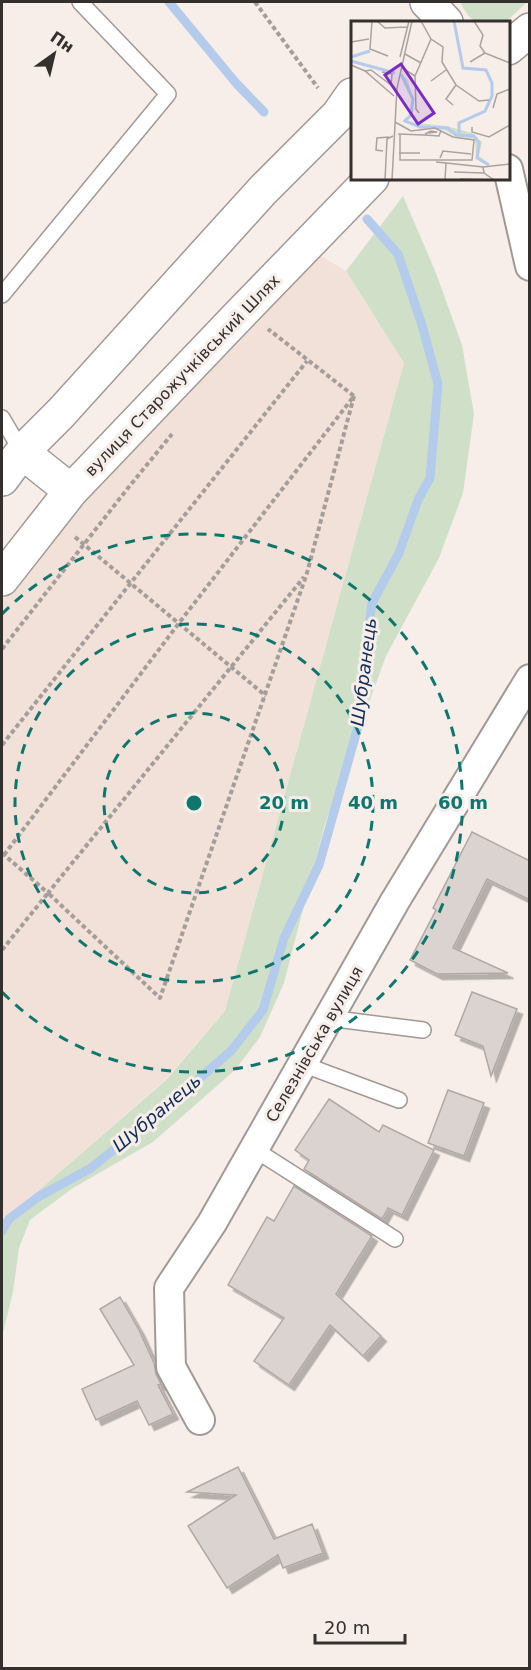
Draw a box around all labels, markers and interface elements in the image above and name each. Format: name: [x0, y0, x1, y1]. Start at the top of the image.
inset map: [351, 21, 510, 180]
north arrow: [24, 24, 84, 84]
text: Пн: [47, 27, 78, 57]
street label: вулиця Старожучківський Шлях: [81, 271, 284, 480]
water label: Шубранець: [346, 616, 381, 727]
text: 20 m: [259, 792, 309, 813]
text: 40 m: [348, 792, 398, 813]
text: 60 m: [438, 792, 488, 813]
centre of rings: [184, 793, 204, 813]
street label: Селезнівська вулиця: [262, 963, 367, 1126]
water label: Шубранець: [108, 1069, 205, 1156]
scale bar: [315, 1607, 405, 1645]
text: 20 m: [324, 1617, 370, 1638]

